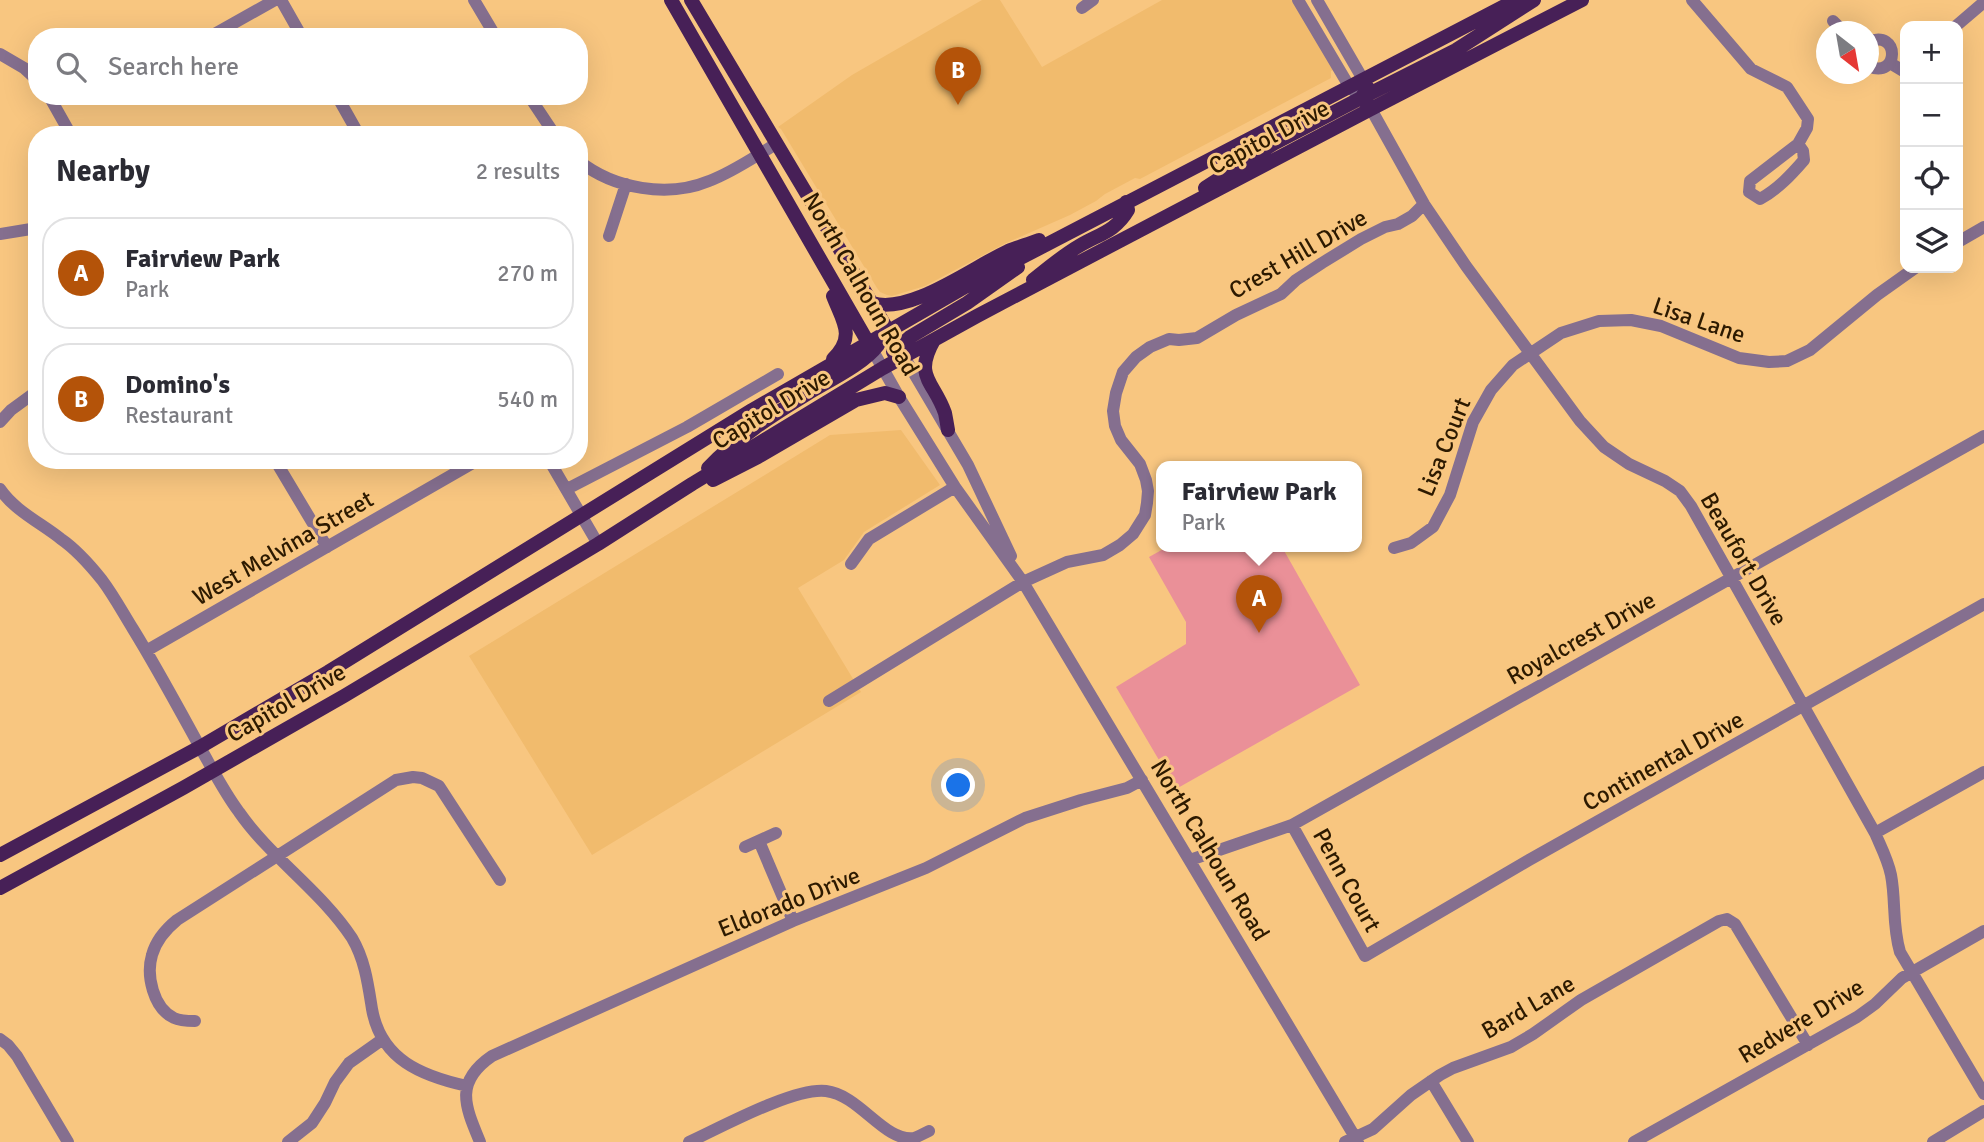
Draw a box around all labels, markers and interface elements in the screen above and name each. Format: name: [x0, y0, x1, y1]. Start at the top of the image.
north arrow: [1816, 21, 1879, 84]
map controls: [1900, 21, 1963, 273]
button: +: [1900, 21, 1963, 84]
search box: [28, 28, 588, 105]
pin: B: [935, 47, 981, 105]
icon: search: [52, 48, 90, 86]
text: Search here: [108, 51, 239, 83]
button: −: [1900, 84, 1963, 147]
street label: Capitol Drive: [1204, 93, 1334, 181]
button: locate: [1900, 147, 1963, 210]
text: Nearby: [56, 153, 150, 190]
text: 2 results: [476, 157, 560, 186]
street label: North Calhoun Road: [796, 187, 926, 381]
street label: Crest Hill Drive: [1224, 202, 1372, 306]
button: layers: [1900, 210, 1963, 273]
text: Fairview Park: [125, 243, 280, 275]
text: A: [74, 259, 88, 288]
text: 270 m: [497, 259, 558, 288]
text: Park: [125, 275, 169, 304]
street label: Lisa Lane: [1649, 290, 1749, 350]
street label: Capitol Drive: [707, 362, 835, 456]
text: Domino's: [125, 369, 230, 401]
text: B: [74, 385, 88, 414]
text: 540 m: [497, 385, 558, 414]
street label: Lisa Court: [1411, 393, 1477, 501]
text: Restaurant: [125, 401, 233, 430]
popup: [1156, 461, 1362, 552]
text: Fairview Park: [1181, 476, 1337, 508]
street label: West Melvina Street: [187, 484, 379, 612]
street label: Beaufort Drive: [1694, 487, 1794, 631]
text: Park: [1181, 508, 1226, 537]
pin: A: [1236, 575, 1282, 633]
street label: Royalcrest Drive: [1501, 585, 1661, 691]
street label: Capitol Drive: [221, 657, 351, 749]
street label: Continental Drive: [1577, 704, 1749, 818]
street label: North Calhoun Road: [1144, 754, 1276, 946]
your location: [941, 768, 975, 802]
street label: Penn Court: [1306, 823, 1388, 937]
street label: Eldorado Drive: [714, 860, 864, 944]
street label: Bard Lane: [1476, 968, 1580, 1046]
street label: Redvere Drive: [1733, 972, 1869, 1070]

